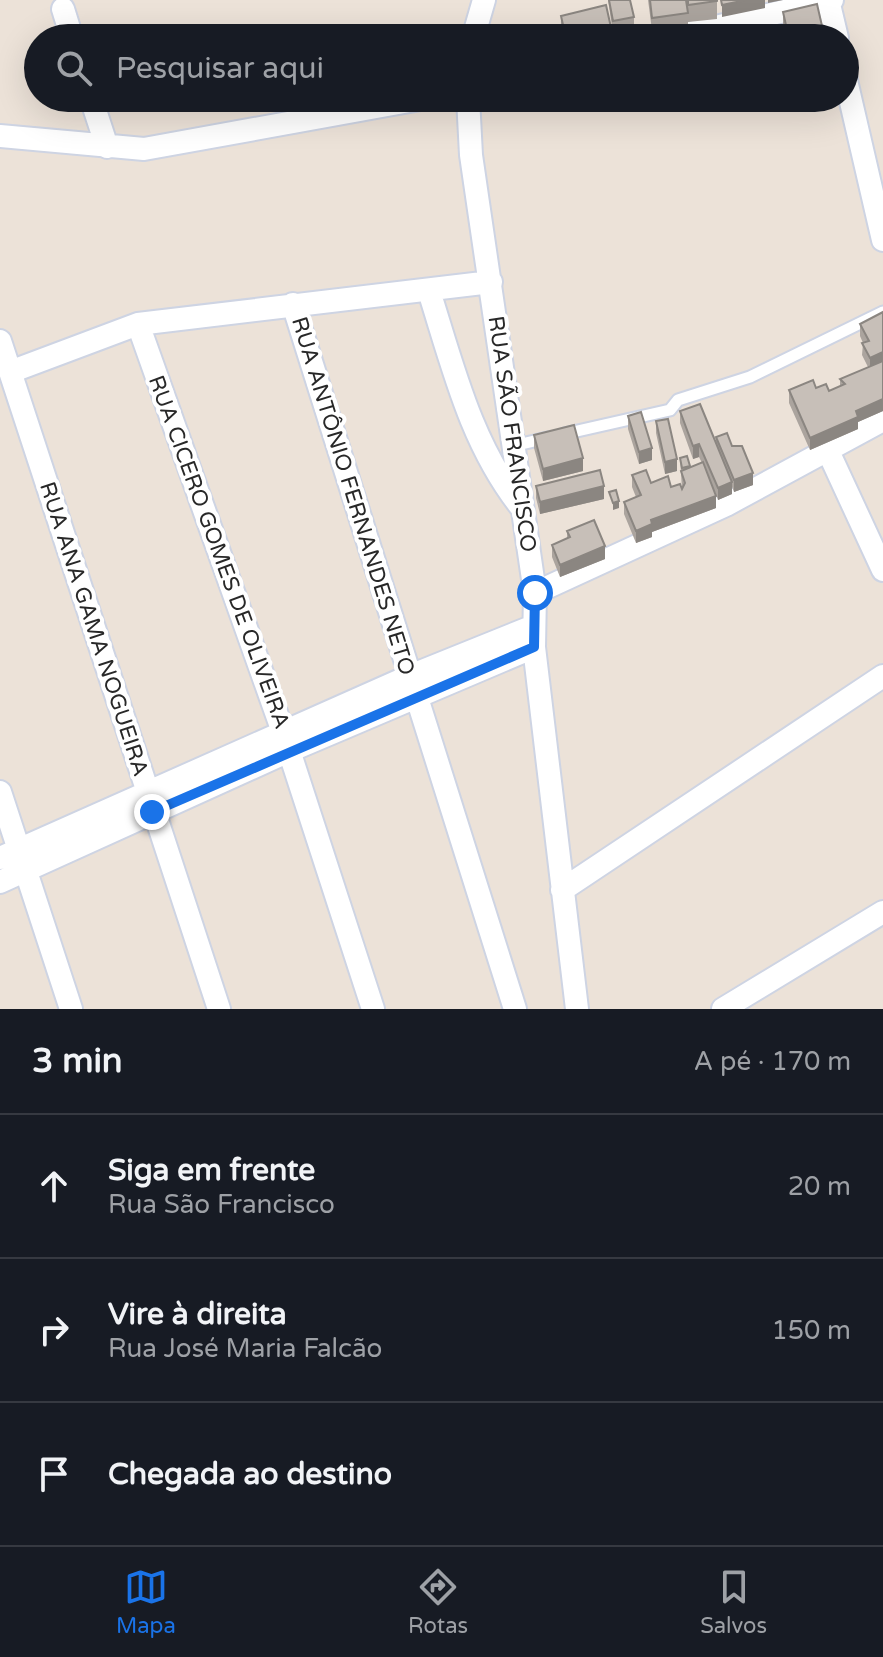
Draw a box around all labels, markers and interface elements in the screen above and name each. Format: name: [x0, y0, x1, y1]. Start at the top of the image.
search box: [24, 24, 859, 112]
icon: search: [52, 46, 96, 90]
text: Pesquisar aqui: [116, 50, 324, 87]
street label: RUA ANTÔNIO FERNANDES NETO: [286, 313, 421, 678]
street label: RUA SÃO FRANCISCO: [483, 314, 541, 554]
street label: RUA CICERO GOMES DE OLIVEIRA: [143, 372, 295, 732]
street label: RUA ANA GAMA NOGUEIRA: [34, 479, 154, 779]
route start: [517, 575, 553, 611]
route end: [134, 794, 170, 830]
text: 3 min: [32, 1041, 123, 1082]
text: A pé · 170 m: [694, 1046, 851, 1077]
text: Siga em frente: [108, 1152, 315, 1189]
icon: ahead: [32, 1164, 76, 1208]
text: 20 m: [788, 1171, 851, 1202]
text: Rua São Francisco: [108, 1189, 335, 1220]
text: Vire à direita: [108, 1296, 287, 1333]
icon: right: [32, 1308, 76, 1352]
text: 150 m: [771, 1315, 851, 1346]
text: Rua José Maria Falcão: [108, 1333, 382, 1364]
icon: arrive: [32, 1452, 76, 1496]
text: Chegada ao destino: [108, 1456, 392, 1493]
tab: Mapa: [116, 1565, 176, 1639]
tab: Rotas: [408, 1565, 468, 1639]
tab: Salvos: [700, 1565, 767, 1639]

